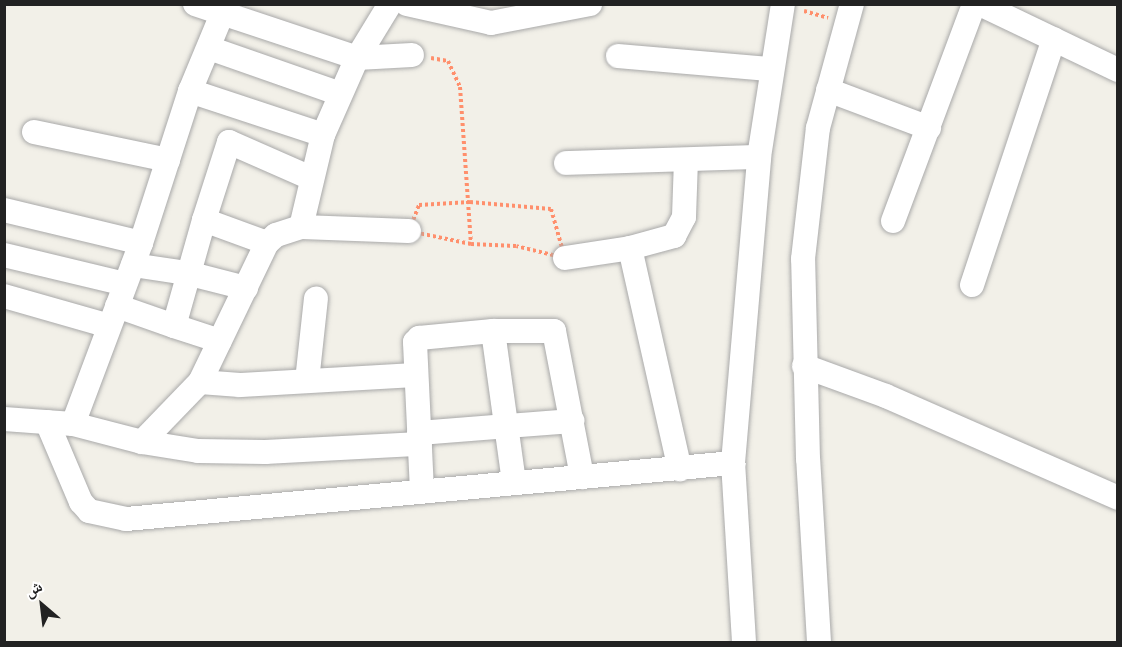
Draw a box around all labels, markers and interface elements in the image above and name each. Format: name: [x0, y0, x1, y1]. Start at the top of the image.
north arrow: [12, 575, 72, 635]
text: ش: [21, 576, 45, 601]

